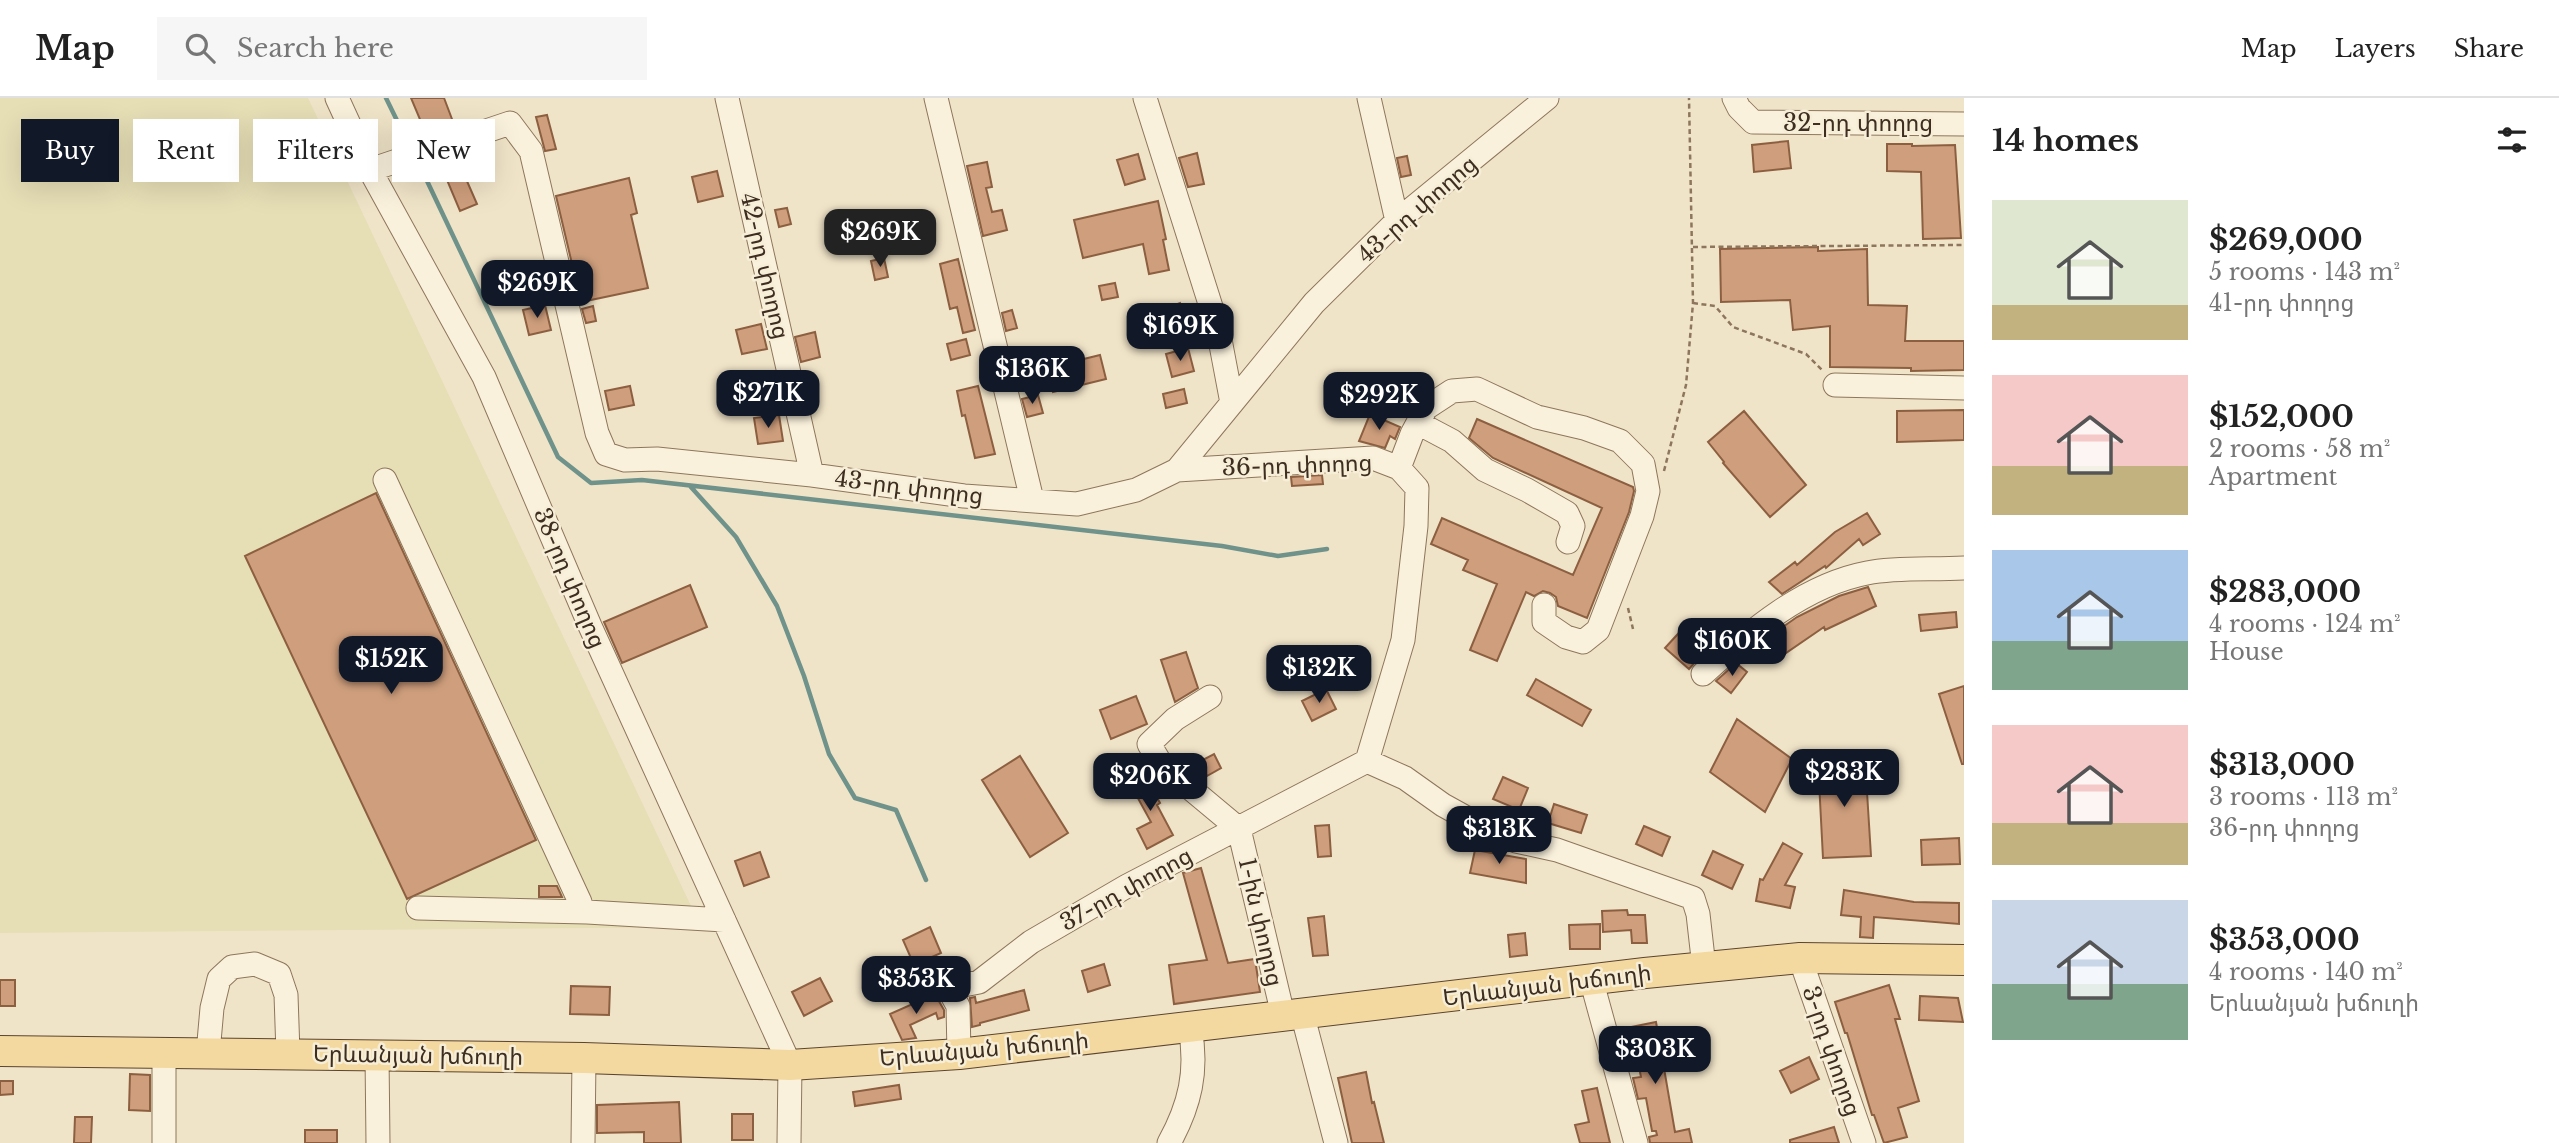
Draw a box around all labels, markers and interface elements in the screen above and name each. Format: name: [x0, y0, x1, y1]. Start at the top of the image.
search box: [157, 17, 647, 80]
text: Map: [35, 28, 115, 69]
icon: search: [181, 29, 219, 67]
text: Search here: [237, 32, 394, 64]
text: Map: [2241, 34, 2297, 63]
text: Layers: [2335, 34, 2416, 63]
text: Share: [2454, 34, 2524, 63]
street label: 32-րդ փողոց: [1783, 109, 1933, 137]
chip: Buy: [21, 119, 119, 182]
chip: Rent: [133, 119, 239, 182]
chip: Filters: [253, 119, 378, 182]
chip: New: [392, 119, 495, 182]
icon: filters: [2493, 121, 2531, 159]
text: 14 homes: [1992, 122, 2139, 159]
street label: 43-րդ փողոց: [1352, 149, 1482, 269]
street label: 42-րդ փողոց: [735, 190, 795, 342]
pin: $269K: [831, 209, 929, 269]
text: $269K: [840, 218, 920, 246]
text: $269,000: [2209, 221, 2363, 258]
icon: home: [2048, 228, 2132, 312]
text: 5 rooms · 143 m²: [2209, 258, 2400, 286]
pin: $269K: [488, 260, 586, 320]
text: $269K: [497, 269, 577, 297]
text: 41-րդ փողոց: [2209, 289, 2354, 317]
pin: $169K: [1131, 303, 1229, 363]
text: $169K: [1143, 312, 1217, 340]
pin: $136K: [983, 346, 1081, 406]
text: $136K: [995, 355, 1069, 383]
pin: $271K: [719, 370, 817, 430]
pin: $292K: [1330, 372, 1428, 432]
text: $271K: [732, 379, 804, 407]
text: $292K: [1339, 381, 1419, 409]
text: $152,000: [2209, 398, 2354, 435]
icon: home: [2048, 403, 2132, 487]
text: 2 rooms · 58 m²: [2209, 435, 2390, 463]
street label: 36-րդ փողոց: [1221, 448, 1373, 482]
text: Apartment: [2209, 463, 2337, 491]
street label: 43-րդ փողոց: [833, 464, 985, 510]
street label: 38-րդ փողոց: [528, 504, 612, 652]
text: $283,000: [2209, 573, 2361, 610]
icon: home: [2048, 578, 2132, 662]
text: 4 rooms · 124 m²: [2209, 610, 2400, 638]
pin: $160K: [1683, 618, 1781, 678]
text: $160K: [1694, 627, 1770, 655]
pin: $152K: [342, 636, 440, 696]
text: House: [2209, 638, 2284, 666]
text: $152K: [355, 645, 427, 673]
pin: $132K: [1270, 646, 1368, 705]
text: $132K: [1282, 654, 1356, 682]
text: $313,000: [2209, 746, 2355, 783]
pin: $283K: [1795, 750, 1893, 809]
icon: home: [2048, 753, 2132, 837]
pin: $206K: [1101, 754, 1199, 813]
text: $283K: [1805, 758, 1883, 786]
text: $206K: [1109, 762, 1191, 790]
text: 3 rooms · 113 m²: [2209, 783, 2398, 811]
pin: $313K: [1450, 806, 1548, 866]
text: 36-րդ փողոց: [2209, 814, 2360, 842]
text: $313K: [1462, 815, 1536, 843]
street label: 37-րդ փողոց: [1055, 841, 1197, 937]
street label: 1-ին փողոց: [1233, 855, 1289, 989]
text: $353,000: [2209, 921, 2360, 958]
icon: home: [2048, 928, 2132, 1012]
pin: $353K: [867, 956, 965, 1016]
street label: Երևանյան խճուղի: [1441, 958, 1653, 1012]
text: 4 rooms · 140 m²: [2209, 958, 2403, 986]
text: $353K: [878, 965, 954, 993]
street label: 3-րդ փողոց: [1797, 982, 1867, 1120]
text: Երևանյան խճուղի: [2209, 989, 2419, 1017]
street label: Երևանյան խճուղի: [878, 1026, 1090, 1072]
pin: $303K: [1606, 1026, 1704, 1086]
text: $303K: [1615, 1035, 1695, 1063]
street label: Երևանյան խճուղի: [313, 1039, 523, 1071]

